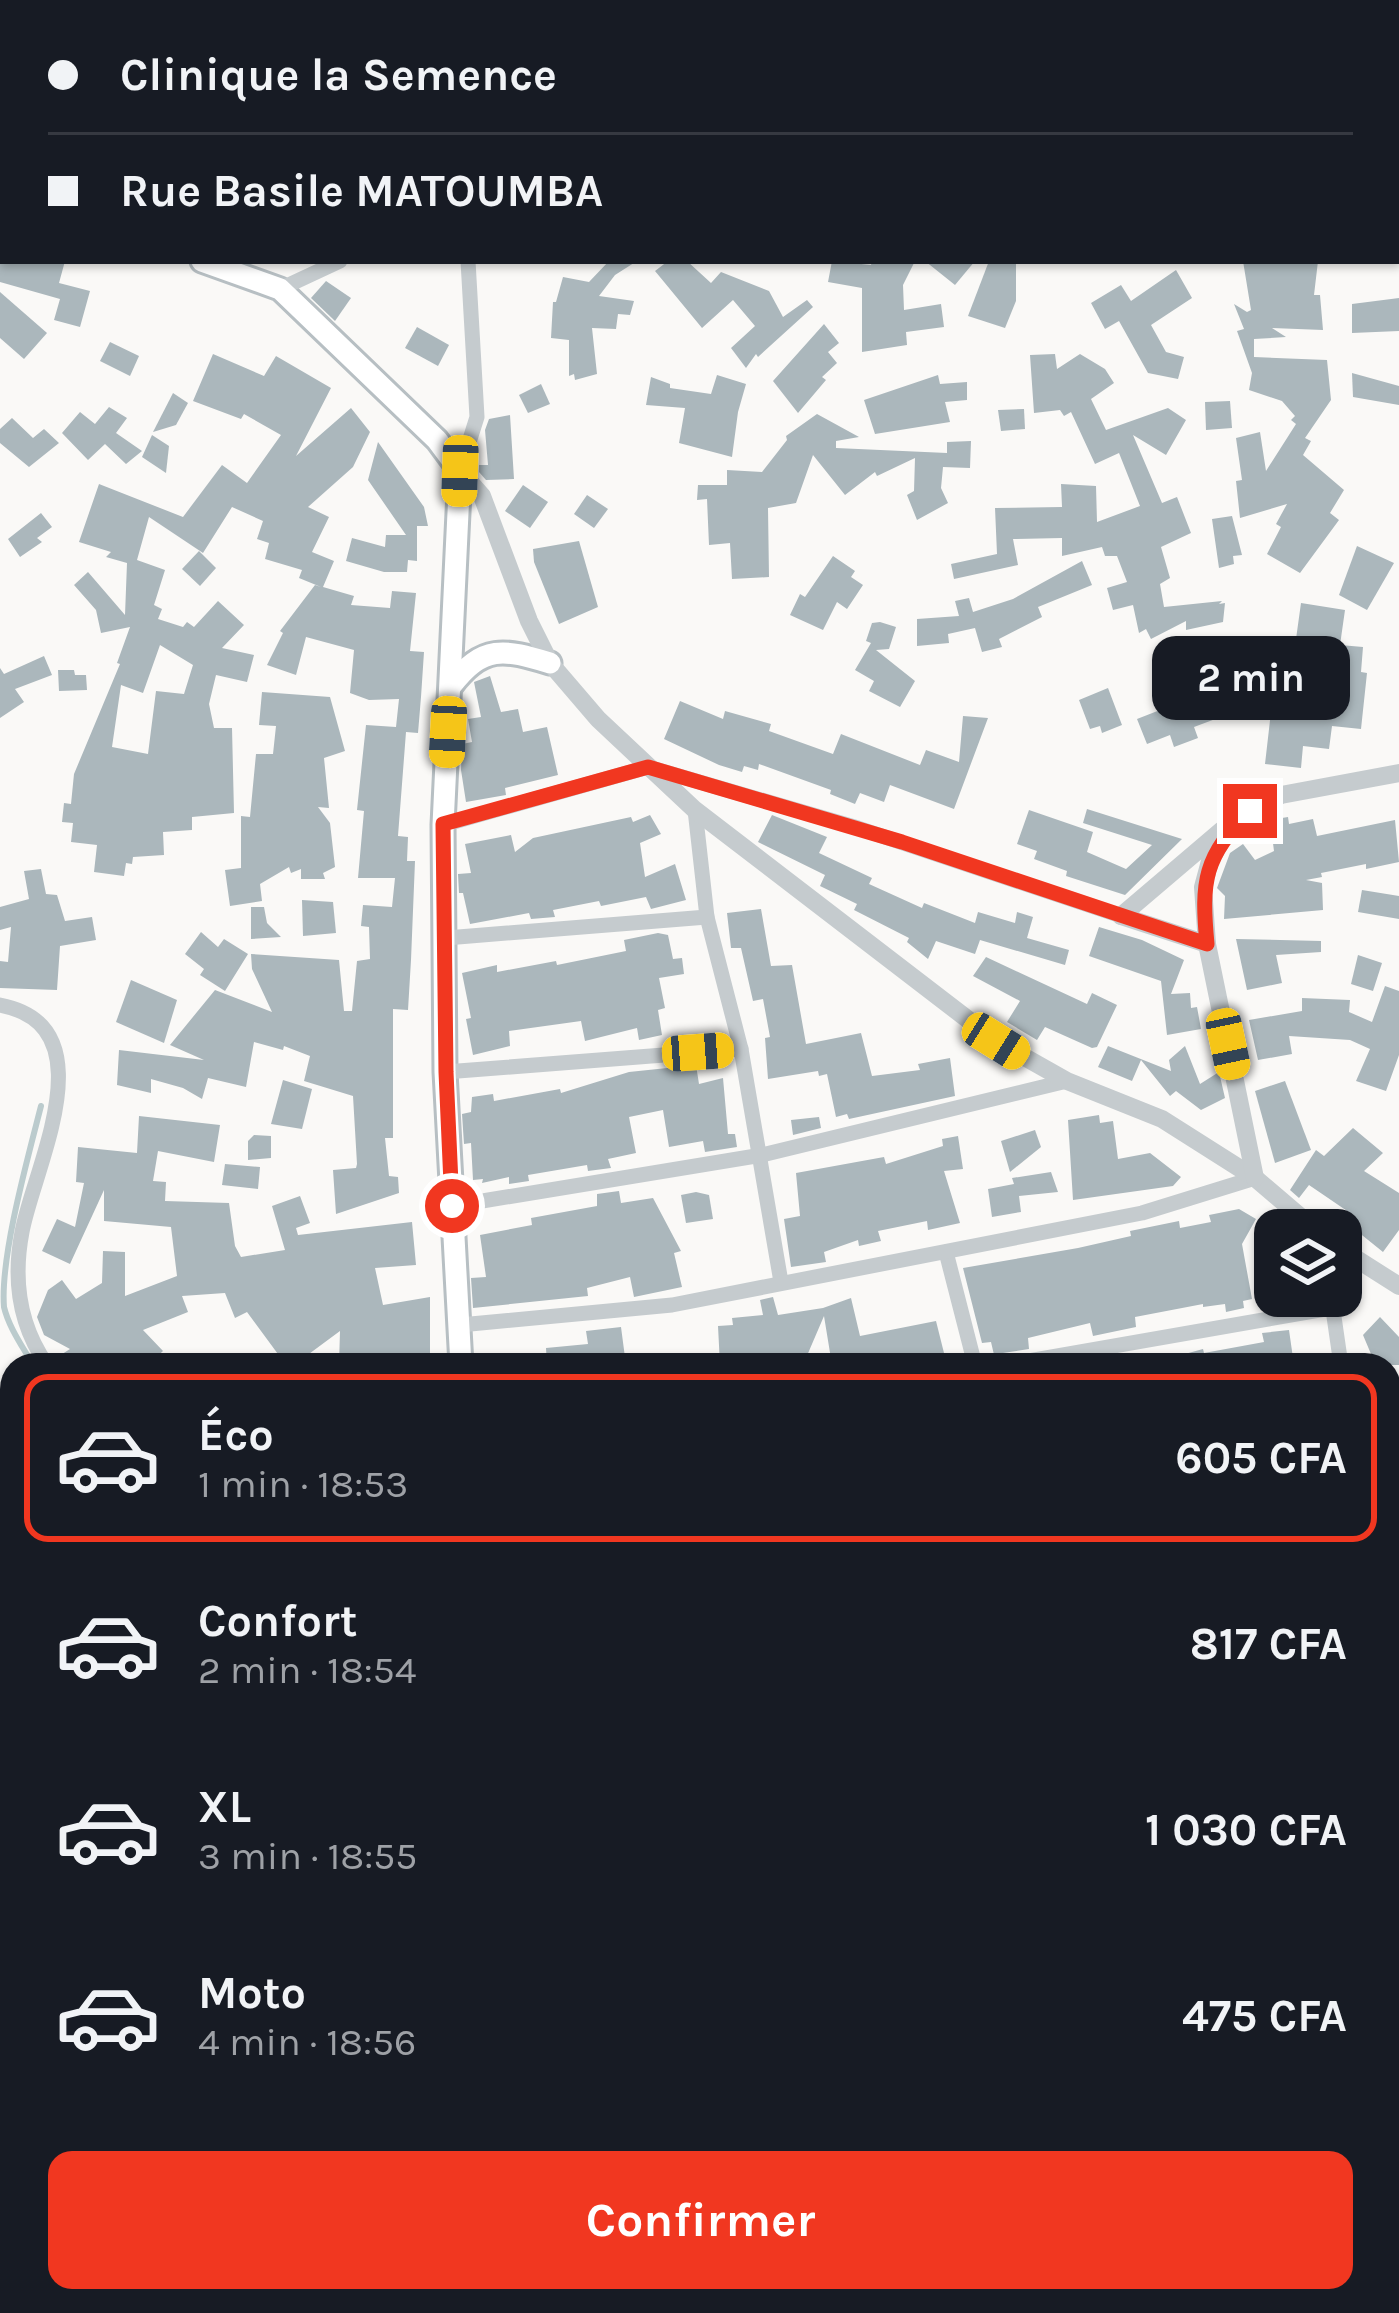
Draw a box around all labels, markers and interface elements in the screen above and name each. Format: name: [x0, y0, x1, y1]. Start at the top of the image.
text: Clinique la Semence: [120, 49, 557, 101]
text: Rue Basile MATOUMBA: [120, 165, 603, 217]
car: [441, 434, 479, 508]
callout: 2 min: [1151, 637, 1349, 721]
text: 2 min: [1197, 655, 1305, 701]
car: [428, 695, 468, 769]
route end: [1223, 784, 1277, 838]
car: [1203, 1005, 1253, 1083]
car: [956, 1007, 1036, 1075]
car: [661, 1032, 735, 1072]
route start: [425, 1179, 479, 1233]
map controls: [1254, 1209, 1362, 1317]
button: layers: [1254, 1209, 1362, 1317]
icon: car: [54, 1404, 162, 1512]
text: Éco: [198, 1409, 274, 1461]
text: 605 CFA: [1175, 1432, 1347, 1484]
text: 1 min · 18:53: [198, 1461, 408, 1507]
icon: car: [54, 1590, 162, 1698]
text: Confort: [198, 1595, 357, 1647]
text: 817 CFA: [1190, 1618, 1347, 1670]
text: 2 min · 18:54: [198, 1647, 417, 1693]
icon: car: [54, 1776, 162, 1884]
text: XL: [198, 1781, 251, 1833]
text: 1 030 CFA: [1145, 1804, 1347, 1856]
text: 3 min · 18:55: [198, 1833, 417, 1879]
icon: car: [54, 1962, 162, 2070]
text: Moto: [198, 1967, 306, 2019]
text: 475 CFA: [1182, 1990, 1347, 2042]
text: 4 min · 18:56: [198, 2019, 416, 2065]
button: Confirmer: [48, 2151, 1353, 2289]

